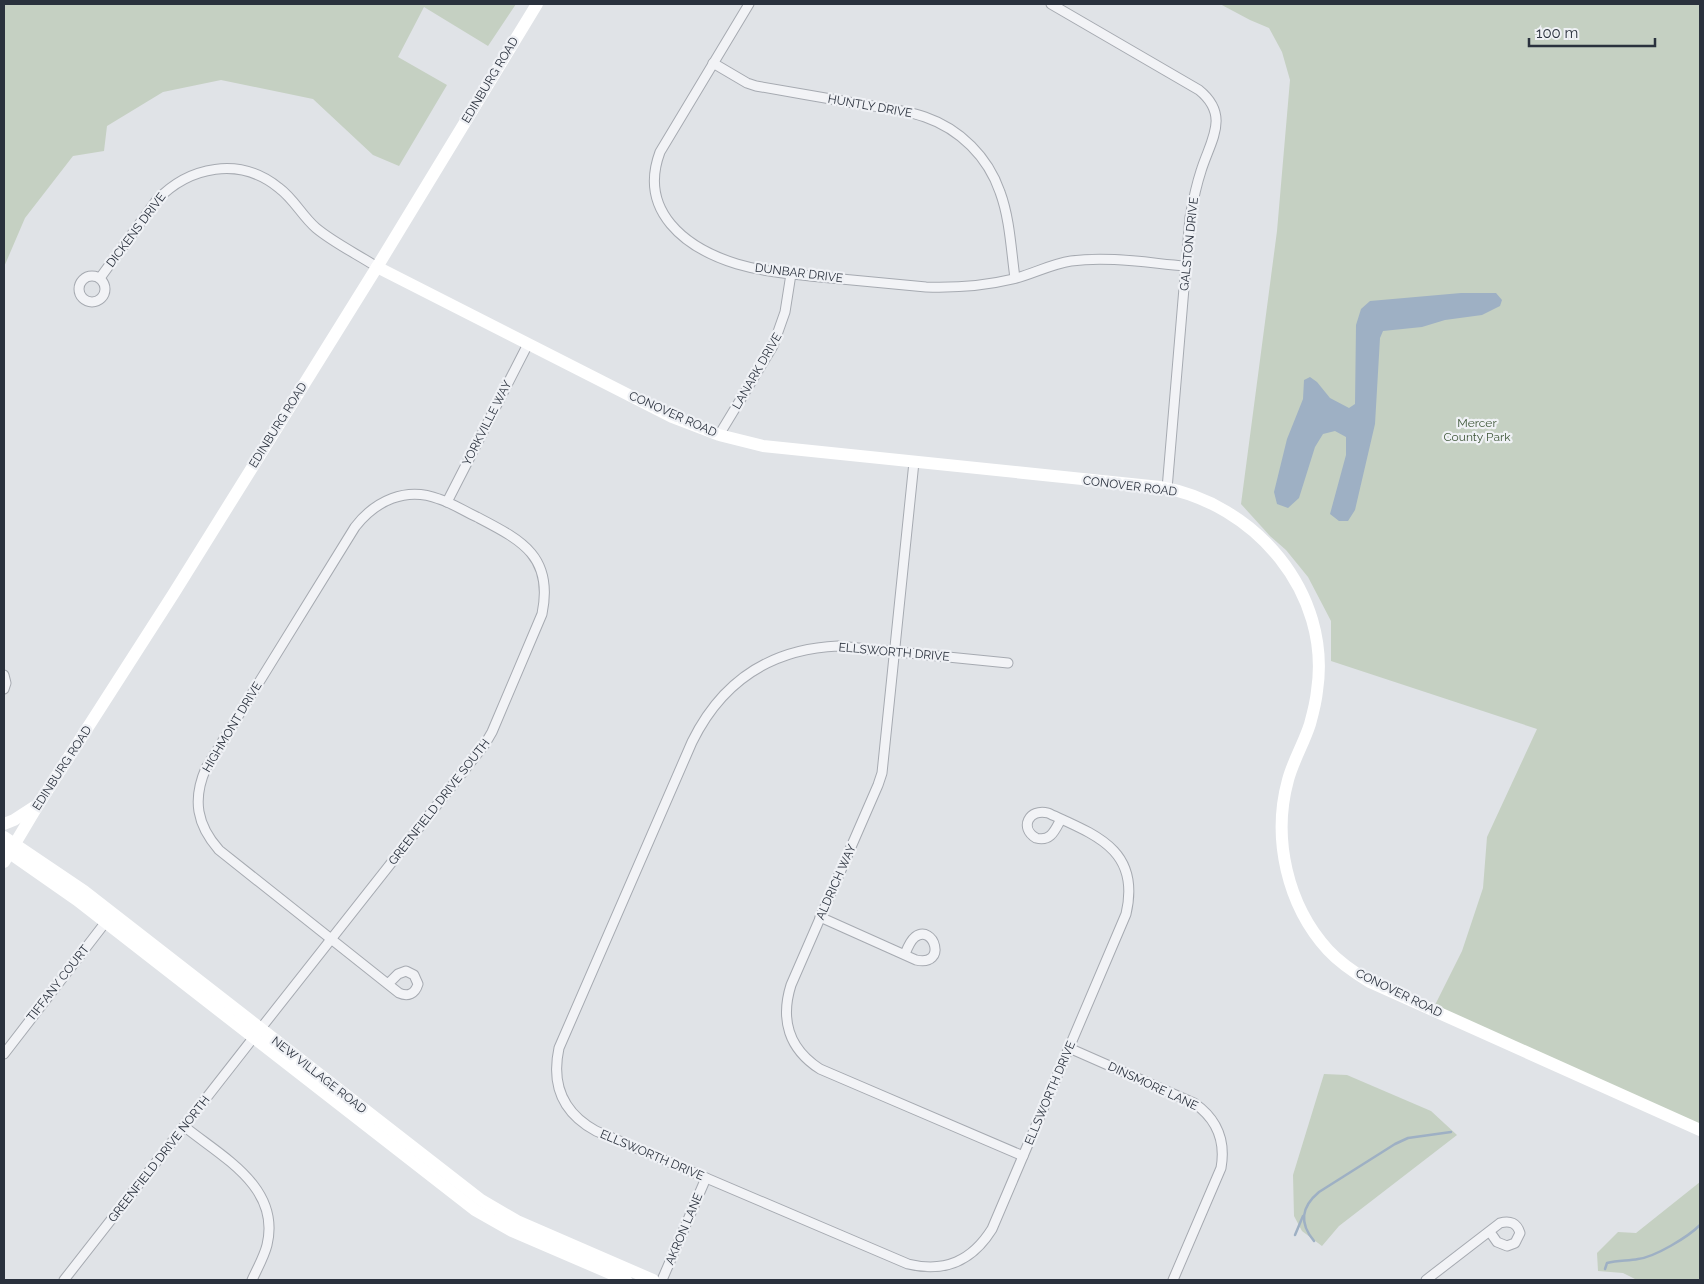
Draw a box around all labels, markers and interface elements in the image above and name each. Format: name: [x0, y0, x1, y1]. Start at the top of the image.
scale bar: [1529, 15, 1655, 47]
text: 100 m: [1536, 24, 1578, 42]
street label: EDINBURG ROAD: [459, 34, 521, 126]
street label: HUNTLY DRIVE: [827, 92, 913, 120]
street label: DICKENS DRIVE: [104, 190, 168, 270]
street label: GALSTON DRIVE: [1177, 196, 1201, 292]
street label: DUNBAR DRIVE: [754, 261, 844, 285]
street label: LANARK DRIVE: [729, 330, 785, 412]
street label: YORKVILLE WAY: [459, 378, 515, 468]
street label: EDINBURG ROAD: [246, 379, 310, 470]
street label: CONOVER ROAD: [627, 388, 719, 440]
park label: Mercer County Park: [1443, 416, 1511, 444]
street label: CONOVER ROAD: [1082, 473, 1178, 499]
street label: ELLSWORTH DRIVE: [838, 640, 950, 664]
street label: HIGHMONT DRIVE: [199, 679, 265, 775]
street label: EDINBURG ROAD: [29, 723, 95, 813]
street label: GREENFIELD DRIVE SOUTH: [386, 736, 492, 868]
street label: ALDRICH WAY: [813, 842, 859, 922]
street label: TIFFANY COURT: [24, 942, 92, 1024]
street label: CONOVER ROAD: [1353, 966, 1445, 1020]
street label: NEW VILLAGE ROAD: [269, 1034, 370, 1117]
street label: ELLSWORTH DRIVE: [1022, 1039, 1078, 1147]
street label: DINSMORE LANE: [1106, 1059, 1200, 1113]
street label: GREENFIELD DRIVE NORTH: [105, 1093, 213, 1225]
street label: ELLSWORTH DRIVE: [598, 1127, 706, 1183]
street label: AKRON LANE: [663, 1191, 705, 1267]

